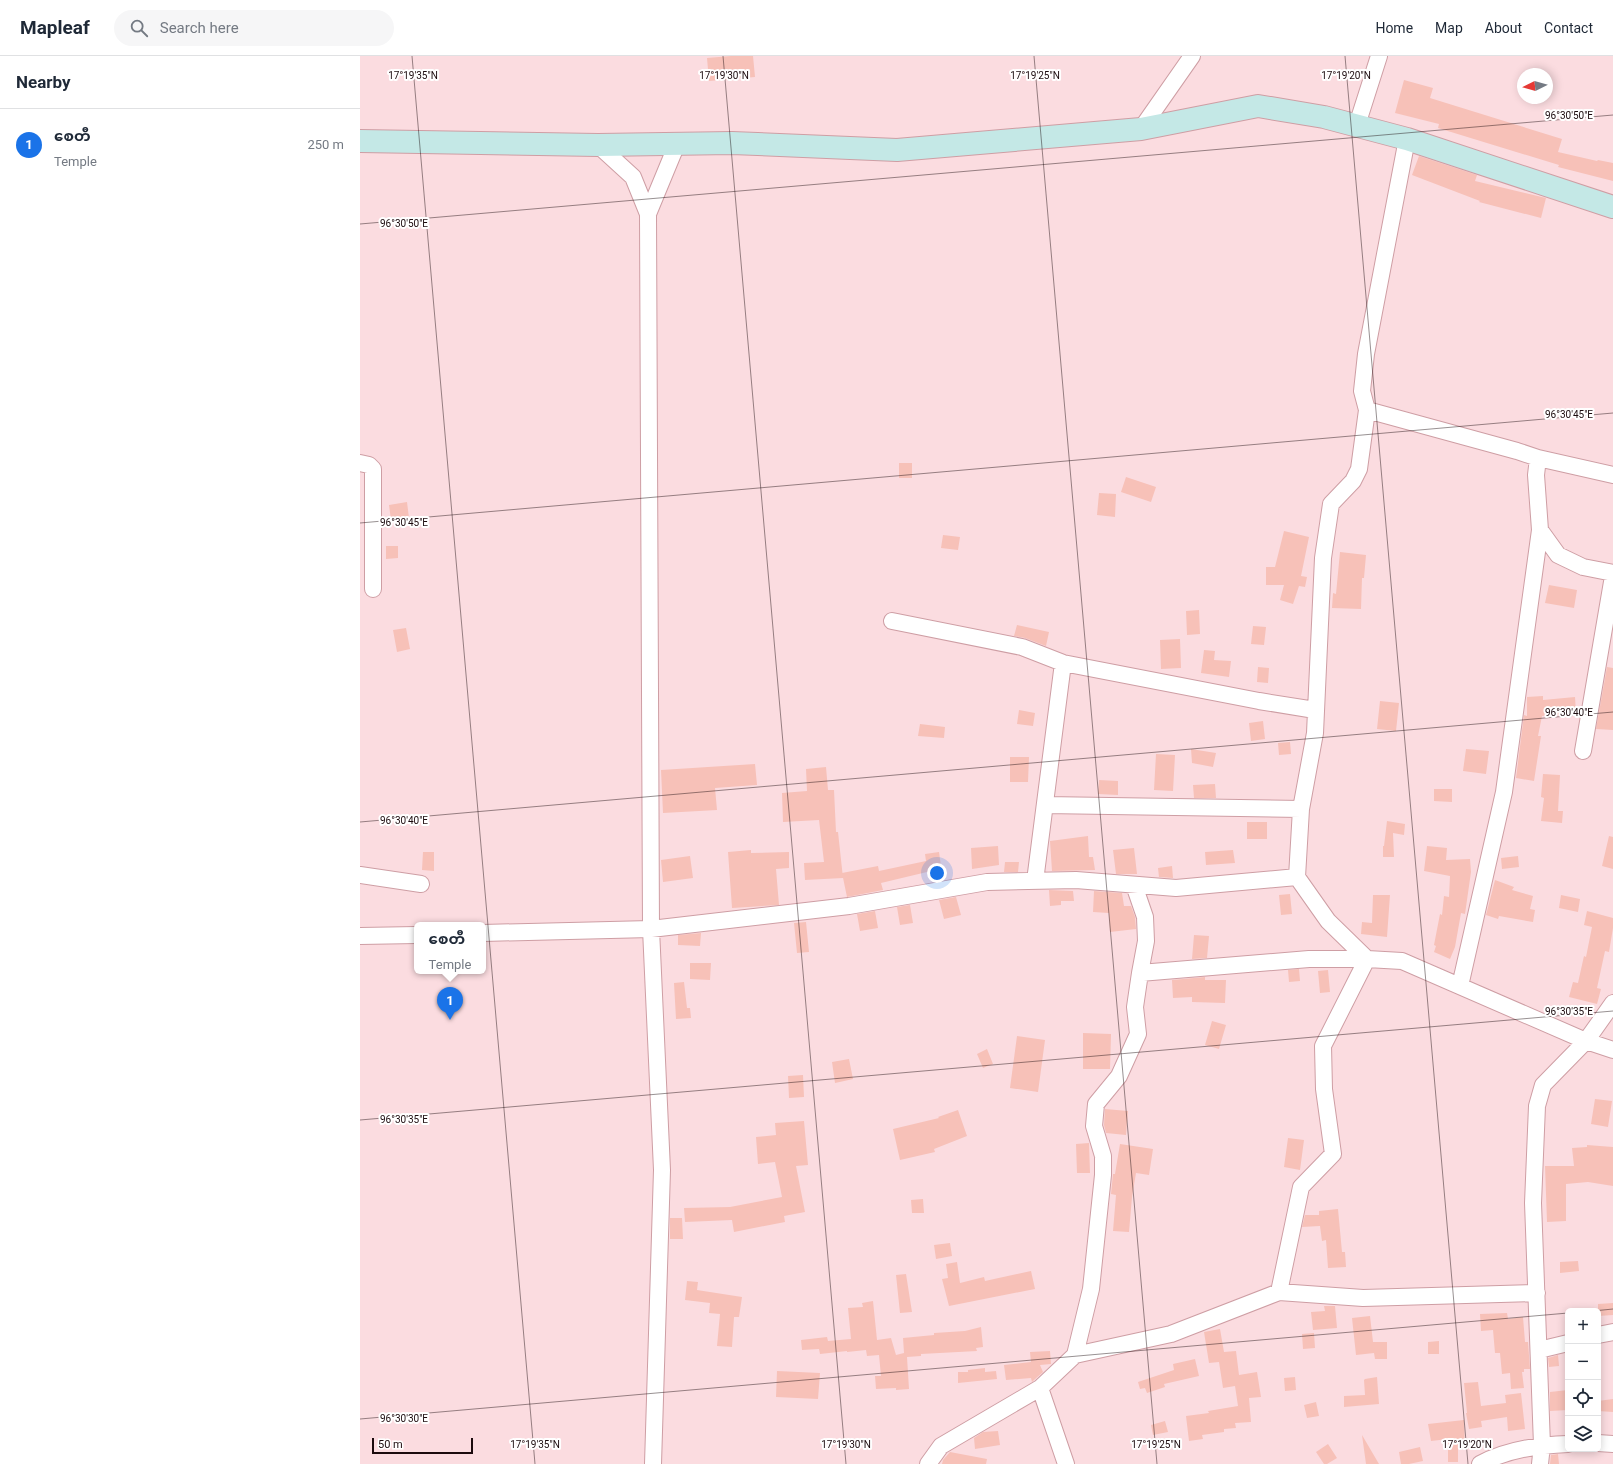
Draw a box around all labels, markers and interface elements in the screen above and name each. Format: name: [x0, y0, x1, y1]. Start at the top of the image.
search box: [114, 10, 394, 46]
text: Mapleaf: [20, 16, 90, 39]
icon: search: [128, 17, 150, 39]
text: Search here: [160, 19, 239, 37]
text: Home: [1375, 20, 1413, 36]
text: Map: [1435, 20, 1463, 36]
text: About: [1485, 20, 1522, 36]
text: Contact: [1544, 20, 1593, 36]
north arrow: [1517, 68, 1553, 104]
text: 17°19'35"N: [388, 70, 438, 81]
text: 17°19'30"N: [699, 70, 749, 81]
text: 17°19'25"N: [1010, 70, 1060, 81]
text: 17°19'20"N: [1321, 70, 1371, 81]
text: Nearby: [16, 72, 71, 92]
text: 96°30'50"E: [1545, 110, 1593, 121]
text: စေတီ: [54, 127, 91, 145]
text: 1: [25, 137, 33, 152]
text: 250 m: [307, 137, 344, 152]
text: Temple: [54, 154, 97, 169]
text: 96°30'50"E: [380, 218, 428, 229]
text: 96°30'45"E: [1545, 409, 1593, 420]
text: 96°30'45"E: [380, 517, 428, 528]
text: 96°30'40"E: [1545, 707, 1593, 718]
text: 96°30'40"E: [380, 815, 428, 826]
your location: [927, 863, 947, 883]
popup: [414, 922, 486, 974]
text: စေတီ: [429, 930, 465, 948]
text: Temple: [429, 957, 471, 972]
pin: 1: [437, 987, 463, 1020]
text: 96°30'35"E: [1545, 1006, 1593, 1017]
text: 96°30'35"E: [380, 1114, 428, 1125]
map controls: [1565, 1308, 1601, 1452]
button: +: [1565, 1308, 1601, 1344]
button: −: [1565, 1344, 1601, 1380]
button: locate: [1565, 1380, 1601, 1416]
text: 96°30'30"E: [380, 1413, 428, 1424]
button: layers: [1565, 1416, 1601, 1452]
scale bar: [372, 1436, 473, 1455]
text: 50 m: [378, 1438, 403, 1451]
text: 17°19'35"N: [510, 1439, 560, 1450]
text: 17°19'30"N: [821, 1439, 871, 1450]
text: 17°19'25"N: [1131, 1439, 1181, 1450]
text: 17°19'20"N: [1442, 1439, 1492, 1450]

